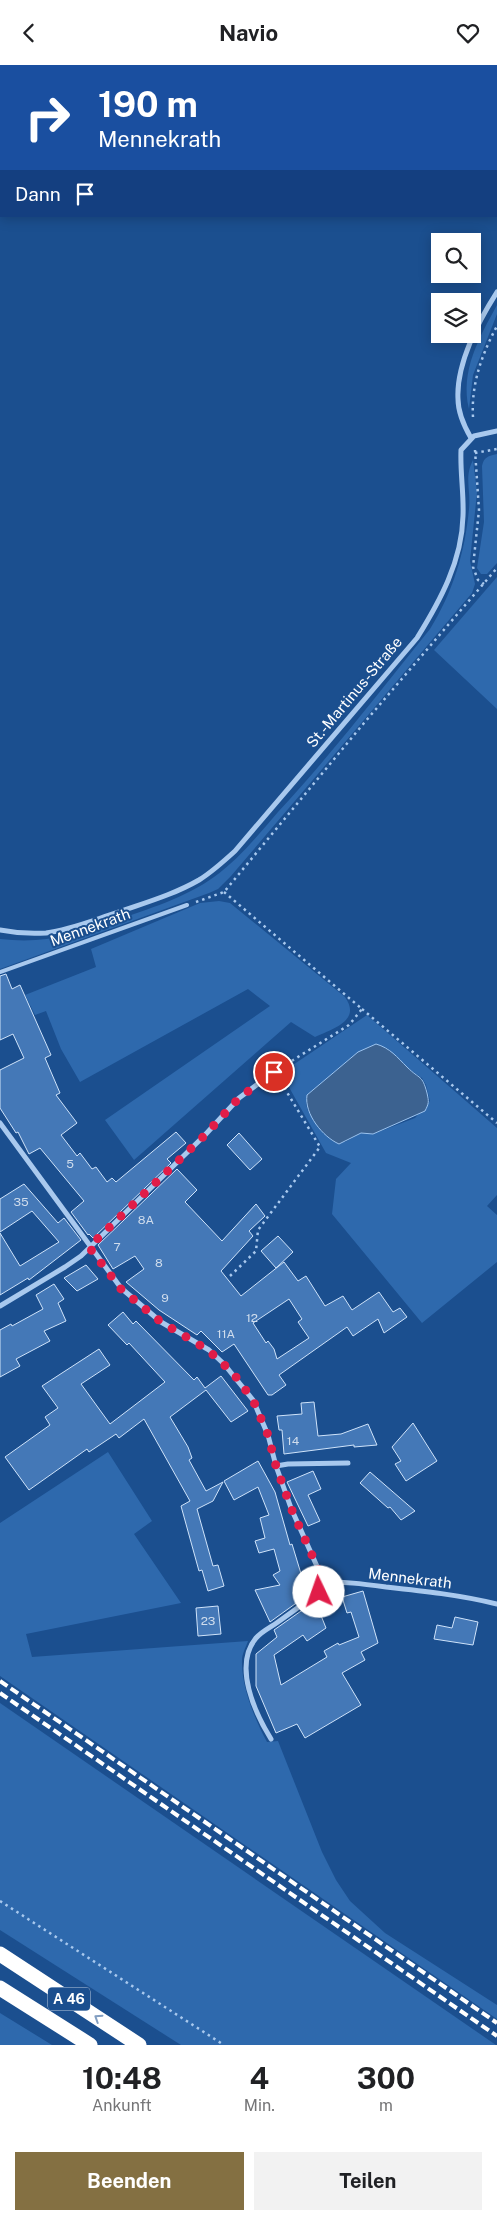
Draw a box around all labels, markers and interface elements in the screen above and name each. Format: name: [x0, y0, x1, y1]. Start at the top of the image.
icon: back: [15, 19, 43, 47]
icon: heart: [454, 19, 482, 47]
text: Navio: [219, 20, 278, 46]
text: 190 m: [98, 84, 198, 125]
icon: right: [15, 85, 80, 150]
text: Mennekrath: [98, 126, 221, 152]
icon: arrive: [71, 180, 99, 208]
text: Dann: [15, 183, 61, 205]
map controls: [431, 233, 481, 343]
button: search: [431, 233, 481, 283]
button: layers: [431, 293, 481, 343]
street label: St.-Martinus-Straße: [303, 633, 405, 751]
street label: Mennekrath: [48, 905, 132, 949]
pin: [253, 1051, 295, 1093]
icon: arrive: [260, 1058, 288, 1086]
house number: 5: [66, 1157, 74, 1171]
house number: 35: [13, 1195, 29, 1209]
house number: 8A: [138, 1213, 155, 1227]
house number: 7: [113, 1240, 121, 1254]
house number: 8: [155, 1256, 163, 1270]
house number: 9: [161, 1291, 169, 1305]
house number: 12: [246, 1311, 258, 1325]
house number: 11A: [217, 1327, 236, 1341]
house number: 14: [287, 1434, 300, 1448]
street label: Mennekrath: [367, 1564, 453, 1592]
position arrow: [292, 1565, 344, 1617]
house number: 23: [201, 1614, 215, 1628]
road number: A 46: [48, 1987, 90, 2011]
one-way arrow: [94, 2015, 104, 2024]
text: 10:48: [82, 2060, 162, 2096]
text: 4: [249, 2060, 269, 2096]
text: 300: [357, 2060, 415, 2096]
text: Ankunft: [92, 2096, 152, 2115]
text: Min.: [244, 2096, 275, 2115]
text: m: [379, 2096, 393, 2115]
button: Beenden: [15, 2152, 244, 2210]
button: Teilen: [254, 2152, 482, 2210]

